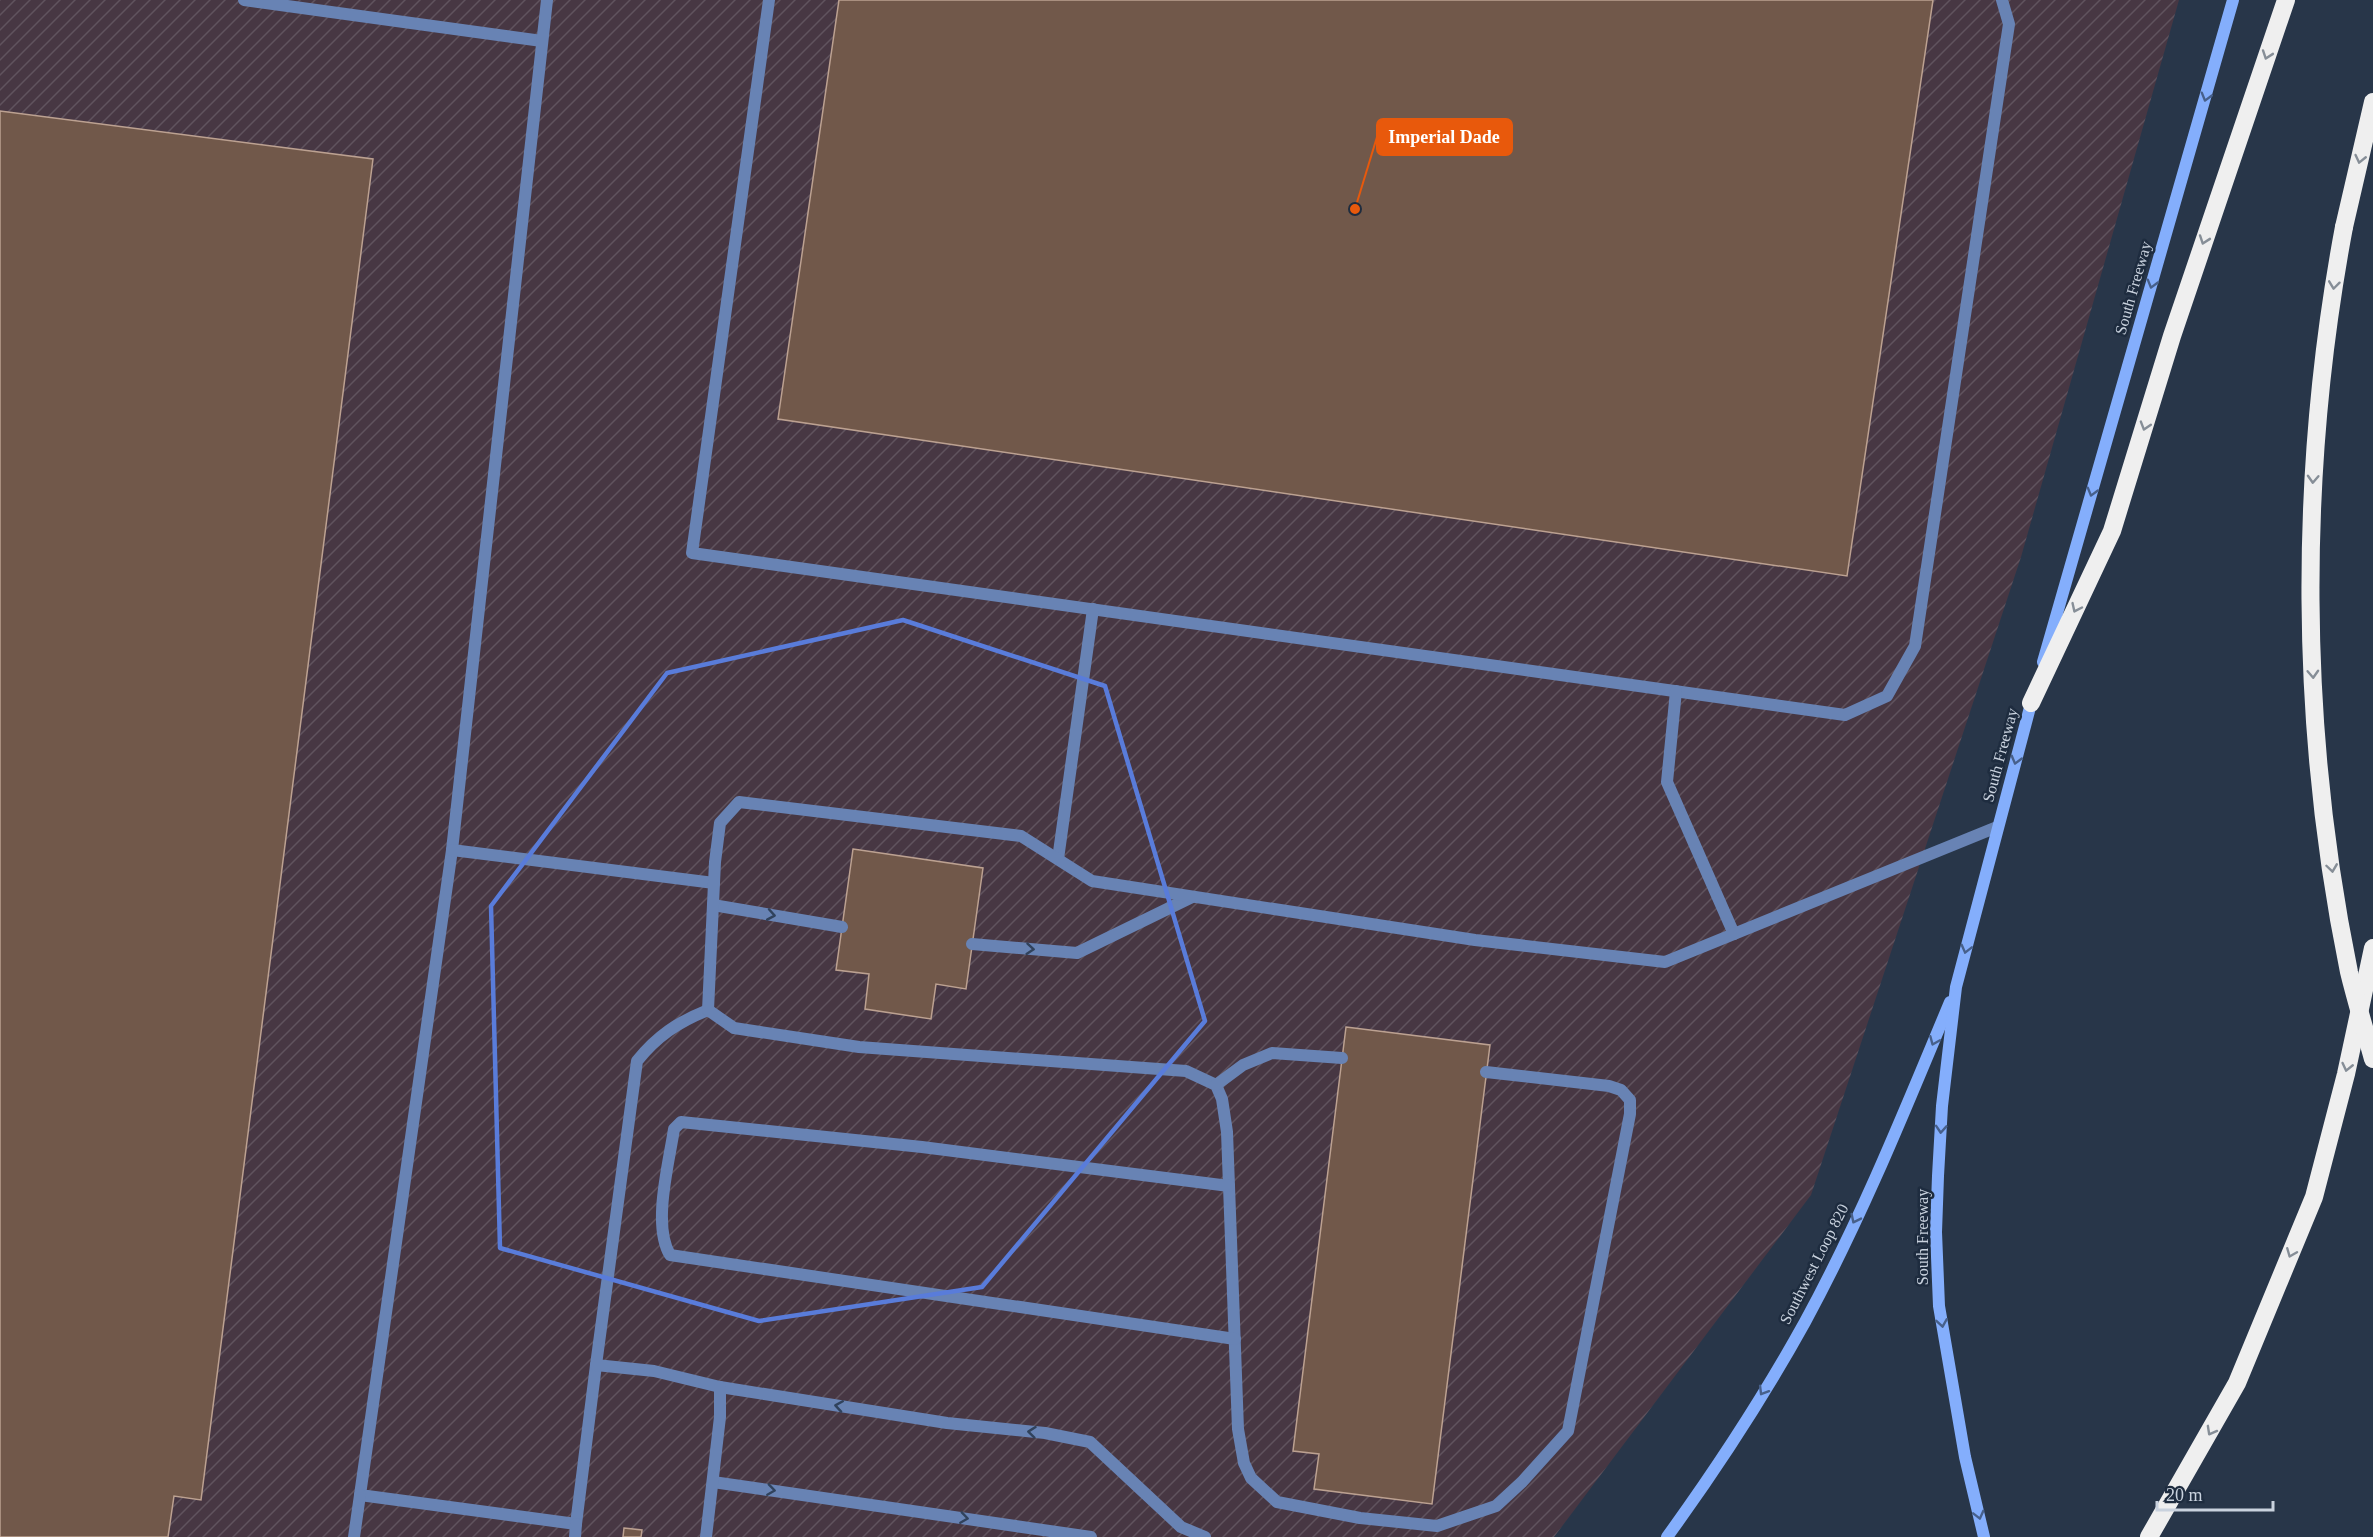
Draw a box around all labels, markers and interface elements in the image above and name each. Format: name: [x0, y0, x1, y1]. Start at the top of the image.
one-way arrow: [2262, 49, 2274, 60]
one-way arrow: [2201, 91, 2213, 101]
callout: Imperial Dade: [1377, 119, 1512, 155]
text: Imperial Dade: [1388, 127, 1500, 147]
one-way arrow: [2354, 153, 2367, 163]
one-way arrow: [2199, 234, 2212, 245]
street label: South Freeway: [2112, 239, 2155, 337]
one-way arrow: [2147, 278, 2159, 289]
one-way arrow: [2328, 280, 2341, 289]
one-way arrow: [2139, 420, 2152, 431]
one-way arrow: [2307, 474, 2320, 483]
one-way arrow: [2087, 486, 2099, 497]
one-way arrow: [2072, 601, 2084, 612]
one-way arrow: [2307, 669, 2320, 678]
street label: South Freeway: [1979, 706, 2022, 804]
one-way arrow: [2011, 754, 2023, 765]
one-way arrow: [2325, 863, 2337, 872]
one-way arrow: [765, 908, 775, 921]
one-way arrow: [1026, 942, 1035, 955]
one-way arrow: [1961, 943, 1974, 953]
one-way arrow: [1929, 1035, 1941, 1046]
one-way arrow: [2342, 1062, 2355, 1072]
one-way arrow: [1935, 1124, 1948, 1133]
street label: South Freeway: [1914, 1189, 1932, 1285]
street label: Southwest Loop 820: [1776, 1201, 1853, 1327]
one-way arrow: [1851, 1213, 1863, 1224]
one-way arrow: [2286, 1247, 2298, 1258]
one-way arrow: [1935, 1319, 1947, 1328]
one-way arrow: [1759, 1385, 1770, 1395]
one-way arrow: [835, 1400, 845, 1413]
one-way arrow: [2207, 1424, 2218, 1435]
one-way arrow: [1028, 1426, 1037, 1439]
scale bar: [2157, 1474, 2272, 1512]
one-way arrow: [766, 1484, 775, 1496]
text: 20 m: [2166, 1485, 2203, 1505]
one-way arrow: [1971, 1509, 1984, 1519]
one-way arrow: [959, 1512, 968, 1524]

